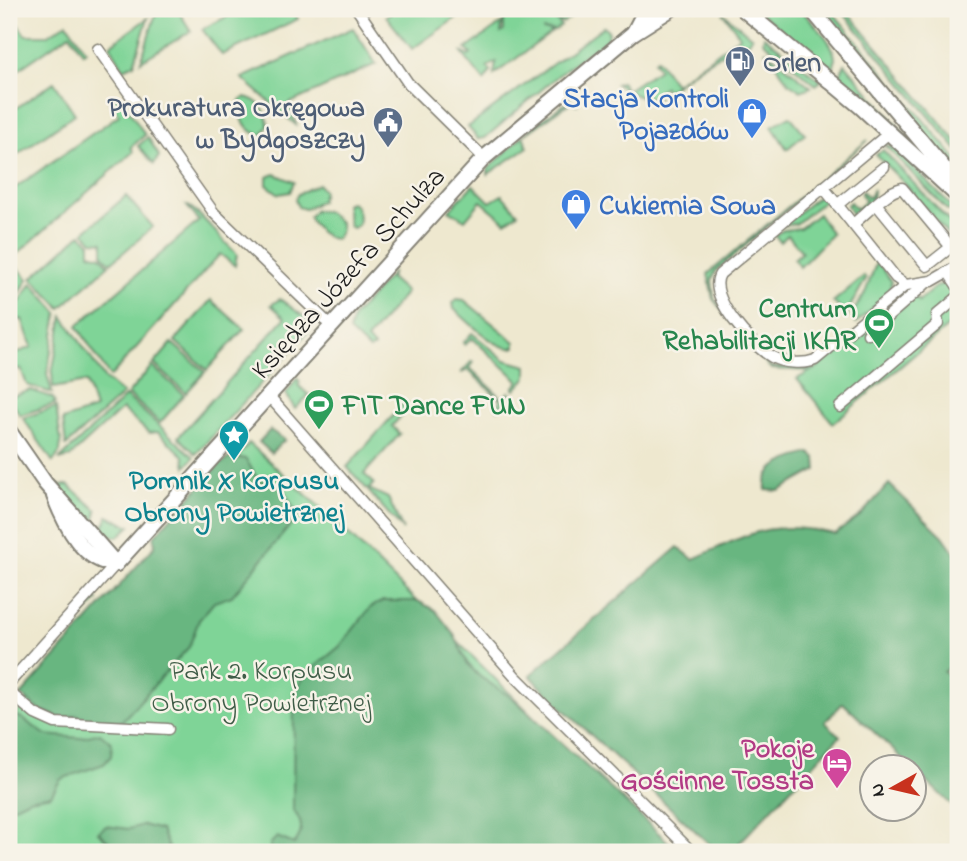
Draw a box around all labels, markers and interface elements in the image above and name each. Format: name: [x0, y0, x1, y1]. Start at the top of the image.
fuel station icon: Orlen: [723, 44, 757, 88]
place label: Orlen: [763, 44, 821, 85]
place label: Stacja Kontroli Pojazdów: [563, 80, 729, 153]
place label: Prokuratura Okręgowa w Bydgoszczy: [107, 89, 365, 163]
shop icon: Stacja Kontroli Pojazdów: [735, 96, 769, 140]
public building icon: Prokuratura Okręgowa w Bydgoszczy: [371, 105, 405, 149]
street label: Księdza Józefa Schulza: [243, 159, 456, 390]
shop icon: Cukiernia Sowa: [559, 187, 593, 231]
place label: Cukiernia Sowa: [599, 187, 776, 228]
place label: Centrum Rehabilitacji IKAR: [662, 290, 857, 363]
sports icon: Centrum Rehabilitacji IKAR: [862, 306, 896, 350]
sports icon: FIT Dance FUN: [302, 387, 336, 431]
place label: FIT Dance FUN: [340, 387, 526, 428]
place icon: Pomnik X Korpusu Obrony Powietrznej: [217, 418, 251, 462]
place label: Pomnik X Korpusu Obrony Powietrznej: [124, 462, 345, 535]
park label: Park 2. Korpusu Obrony Powietrznej: [151, 652, 372, 725]
place label: Pokoje Gościnne Tossta: [620, 730, 815, 803]
hotel icon: Pokoje Gościnne Tossta: [820, 746, 854, 790]
north arrow: [858, 752, 928, 822]
text: N: [864, 782, 893, 798]

